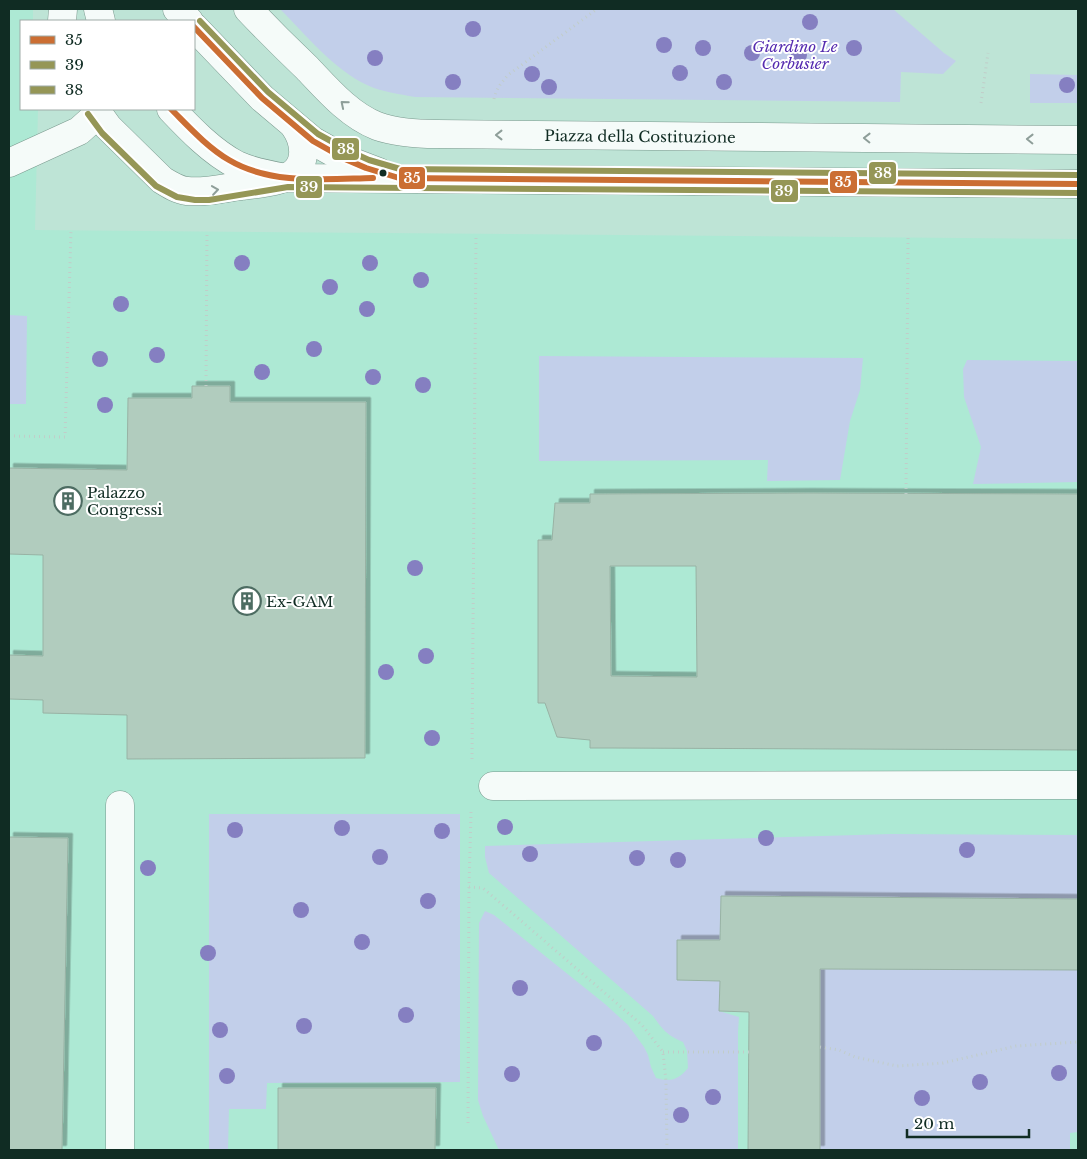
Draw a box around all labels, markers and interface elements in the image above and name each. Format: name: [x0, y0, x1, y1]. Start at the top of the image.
legend: [20, 20, 195, 110]
text: 35: [65, 30, 83, 49]
park label: Giardino Le Corbusier: [752, 37, 838, 73]
text: 39: [65, 55, 84, 74]
text: 38: [65, 80, 83, 99]
one-way arrow: [341, 101, 350, 109]
street label: Piazza della Costituzione: [544, 126, 736, 146]
one-way arrow: [494, 130, 502, 140]
one-way arrow: [863, 133, 870, 143]
one-way arrow: [1025, 134, 1033, 144]
line badge: 38: [331, 137, 360, 161]
text: 38: [337, 140, 355, 158]
line badge: 38: [868, 161, 897, 185]
text: 38: [874, 164, 892, 182]
line badge: 35: [398, 166, 426, 190]
unlabelled marker: [378, 168, 388, 178]
text: 35: [403, 169, 421, 187]
line badge: 35: [829, 170, 858, 194]
text: 35: [834, 173, 852, 191]
line badge: 39: [295, 175, 323, 199]
text: 39: [300, 178, 318, 196]
line badge: 39: [770, 179, 799, 203]
text: 39: [775, 182, 793, 200]
one-way arrow: [211, 185, 219, 196]
place label: Palazzo Congressi: [87, 483, 162, 519]
building icon: Palazzo Congressi: [53, 486, 83, 516]
building icon: Ex-GAM: [232, 586, 262, 616]
place label: Ex-GAM: [266, 592, 333, 611]
scale bar: [907, 1106, 1030, 1138]
text: 20 m: [914, 1114, 954, 1133]

